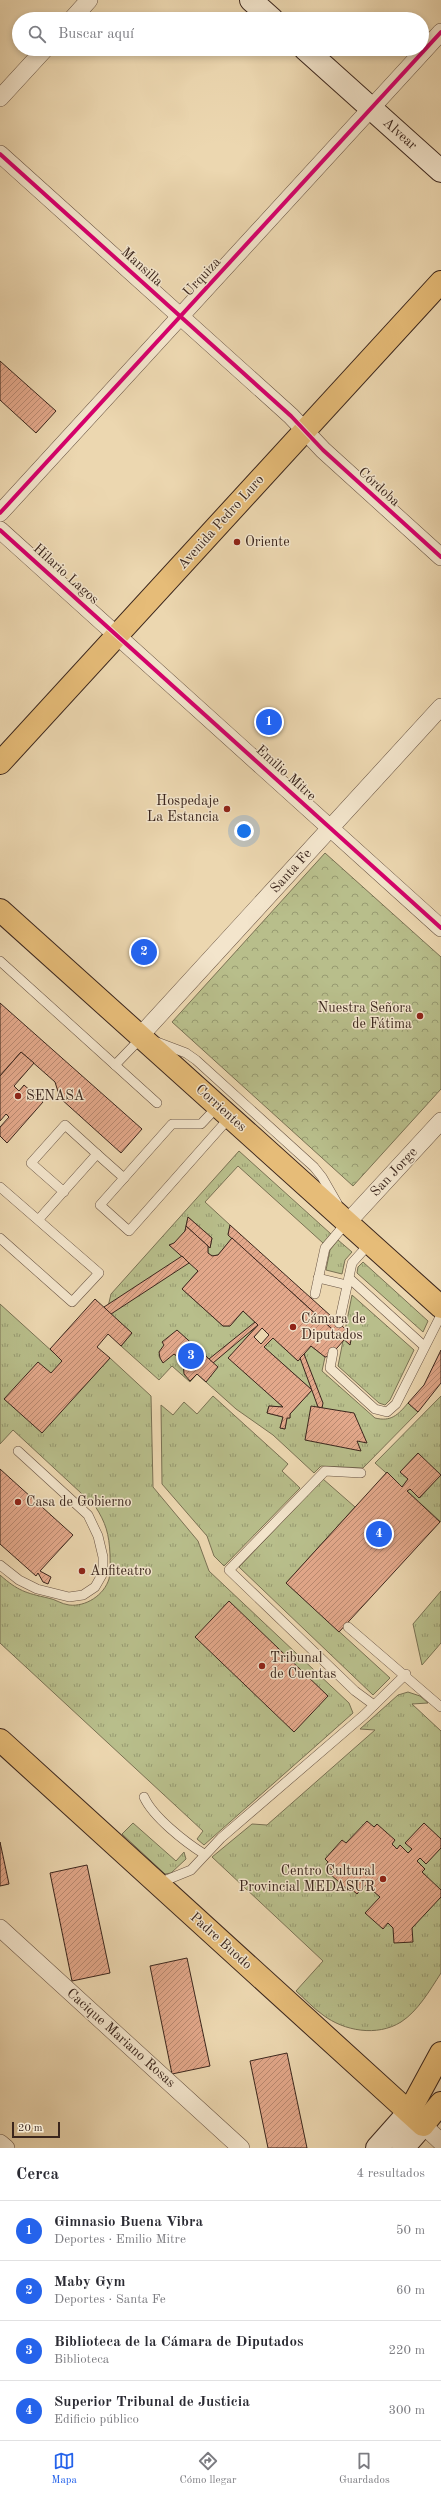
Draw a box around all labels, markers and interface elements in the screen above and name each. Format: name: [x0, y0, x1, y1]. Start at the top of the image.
search box: [12, 12, 429, 56]
icon: search: [26, 23, 48, 45]
text: Buscar aquí: [58, 27, 134, 42]
street label: Alvear: [380, 115, 420, 153]
street label: Mansilla: [119, 245, 166, 289]
street label: Urquiza: [181, 255, 224, 299]
street label: Córdoba: [356, 465, 402, 509]
street label: Avenida Pedro Luro: [175, 472, 267, 572]
place label: Oriente: [245, 535, 290, 549]
marker: Oriente: [232, 537, 242, 547]
street label: Hilario Lagos: [31, 541, 101, 607]
pin: 1: [256, 707, 282, 737]
street label: Emilio Mitre: [253, 743, 319, 803]
place label: Hospedaje La Estancia: [147, 794, 219, 824]
marker: Hospedaje La Estancia: [222, 804, 232, 814]
your location: [234, 821, 254, 841]
street label: Santa Fe: [268, 846, 314, 896]
pin: 2: [131, 937, 157, 967]
place label: Nuestra Señora de Fátima: [317, 1001, 412, 1031]
marker: Nuestra Señora de Fátima: [415, 1011, 425, 1021]
street label: Corrientes: [193, 1082, 249, 1134]
place label: SENASA: [26, 1089, 85, 1103]
marker: SENASA: [13, 1091, 23, 1101]
street label: San Jorge: [368, 1145, 420, 1199]
place label: Cámara de Diputados: [301, 1312, 366, 1342]
marker: Cámara de Diputados: [288, 1322, 298, 1332]
pin: 3: [178, 1341, 204, 1371]
place label: Casa de Gobierno: [26, 1495, 132, 1509]
marker: Casa de Gobierno: [13, 1497, 23, 1507]
pin: 4: [366, 1519, 392, 1549]
place label: Anfiteatro: [90, 1564, 152, 1578]
marker: Anfiteatro: [77, 1566, 87, 1576]
place label: Tribunal de Cuentas: [270, 1651, 336, 1681]
marker: Tribunal de Cuentas: [257, 1661, 267, 1671]
place label: Centro Cultural Provincial MEDASUR: [239, 1864, 375, 1894]
marker: Centro Cultural Provincial MEDASUR: [378, 1874, 388, 1884]
street label: Padre Buodo: [187, 1910, 255, 1972]
street label: Cacique Mariano Rosas: [64, 1986, 178, 2090]
scale bar: [12, 2120, 60, 2139]
text: 20 m: [18, 2123, 43, 2134]
text: Cerca: [16, 2166, 59, 2183]
text: 4 resultados: [357, 2167, 425, 2180]
text: Gimnasio Buena Vibra: [54, 2215, 203, 2230]
text: 1: [25, 2224, 33, 2237]
text: 50 m: [396, 2224, 425, 2237]
text: Deportes · Emilio Mitre: [54, 2233, 186, 2246]
text: Maby Gym: [54, 2275, 126, 2290]
text: 2: [25, 2284, 33, 2297]
text: 60 m: [396, 2284, 425, 2297]
text: Deportes · Santa Fe: [54, 2293, 166, 2306]
text: Biblioteca de la Cámara de Diputados: [54, 2335, 303, 2350]
text: 3: [25, 2344, 33, 2357]
text: 220 m: [388, 2344, 425, 2357]
text: Biblioteca: [54, 2353, 109, 2366]
text: Superior Tribunal de Justicia: [54, 2395, 250, 2410]
text: 4: [25, 2404, 33, 2417]
text: 300 m: [388, 2404, 425, 2417]
text: Edificio público: [54, 2413, 139, 2426]
tab: Mapa: [51, 2450, 77, 2488]
tab: Cómo llegar: [179, 2450, 236, 2488]
tab: Guardados: [339, 2450, 390, 2488]

